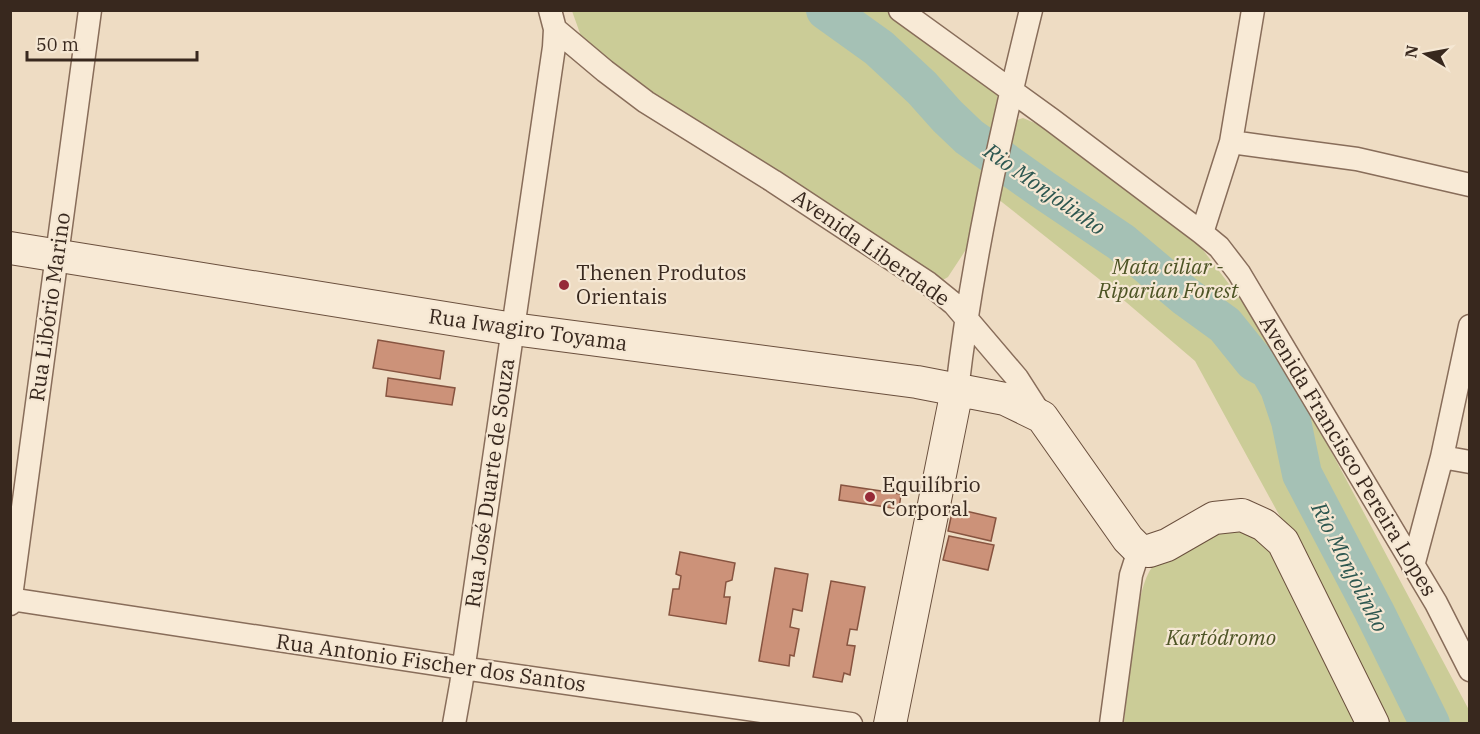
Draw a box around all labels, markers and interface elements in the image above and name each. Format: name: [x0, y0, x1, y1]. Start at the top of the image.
scale bar: [27, 24, 196, 62]
north arrow: [1396, 24, 1456, 84]
text: 50 m: [36, 33, 79, 56]
text: N: [1400, 43, 1422, 59]
water label: Rio Monjolinho: [978, 135, 1112, 241]
street label: Avenida Liberdade: [787, 182, 956, 312]
street label: Rua Libório Marino: [22, 211, 76, 403]
park label: Mata ciliar - Riparian Forest: [1097, 252, 1239, 304]
place label: Thenen Produtos Orientais: [576, 258, 747, 310]
marker: Thenen Produtos Orientais: [557, 278, 571, 292]
street label: Rua Iwagiro Toyama: [427, 301, 629, 357]
street label: Avenida Francisco Pereira Lopes: [1254, 310, 1444, 601]
street label: Rua José Duarte de Souza: [458, 356, 520, 609]
place label: Equilíbrio Corporal: [882, 470, 981, 522]
marker: Equilíbrio Corporal: [863, 490, 877, 504]
water label: Rio Monjolinho: [1305, 496, 1396, 637]
park label: Kartódromo: [1165, 623, 1276, 651]
street label: Rua Antonio Fischer dos Santos: [274, 626, 588, 698]

